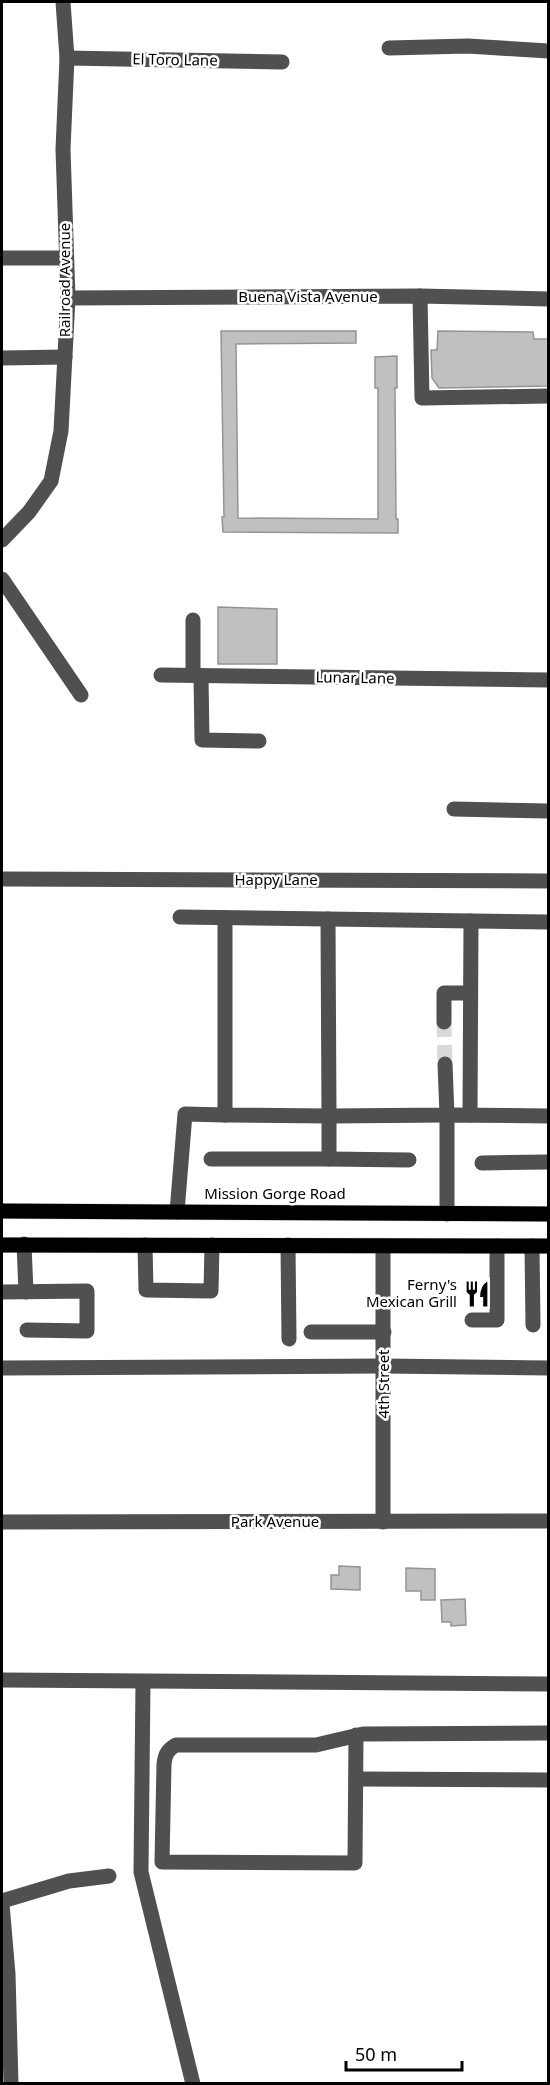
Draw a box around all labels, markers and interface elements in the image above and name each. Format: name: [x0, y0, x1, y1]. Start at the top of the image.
street label: El Toro Lane: [132, 48, 218, 70]
street label: Railroad Avenue: [54, 223, 74, 337]
street label: Buena Vista Avenue: [238, 286, 378, 306]
street label: Lunar Lane: [315, 666, 395, 688]
street label: Happy Lane: [234, 869, 318, 889]
street label: Mission Gorge Road: [204, 1183, 346, 1203]
place label: Ferny's Mexican Grill: [366, 1274, 457, 1311]
restaurant icon: Ferny's Mexican Grill: [462, 1279, 492, 1309]
street label: 4th Street: [373, 1349, 393, 1419]
street label: Park Avenue: [231, 1511, 319, 1531]
scale bar: [346, 2034, 462, 2072]
text: 50 m: [355, 2042, 397, 2066]

